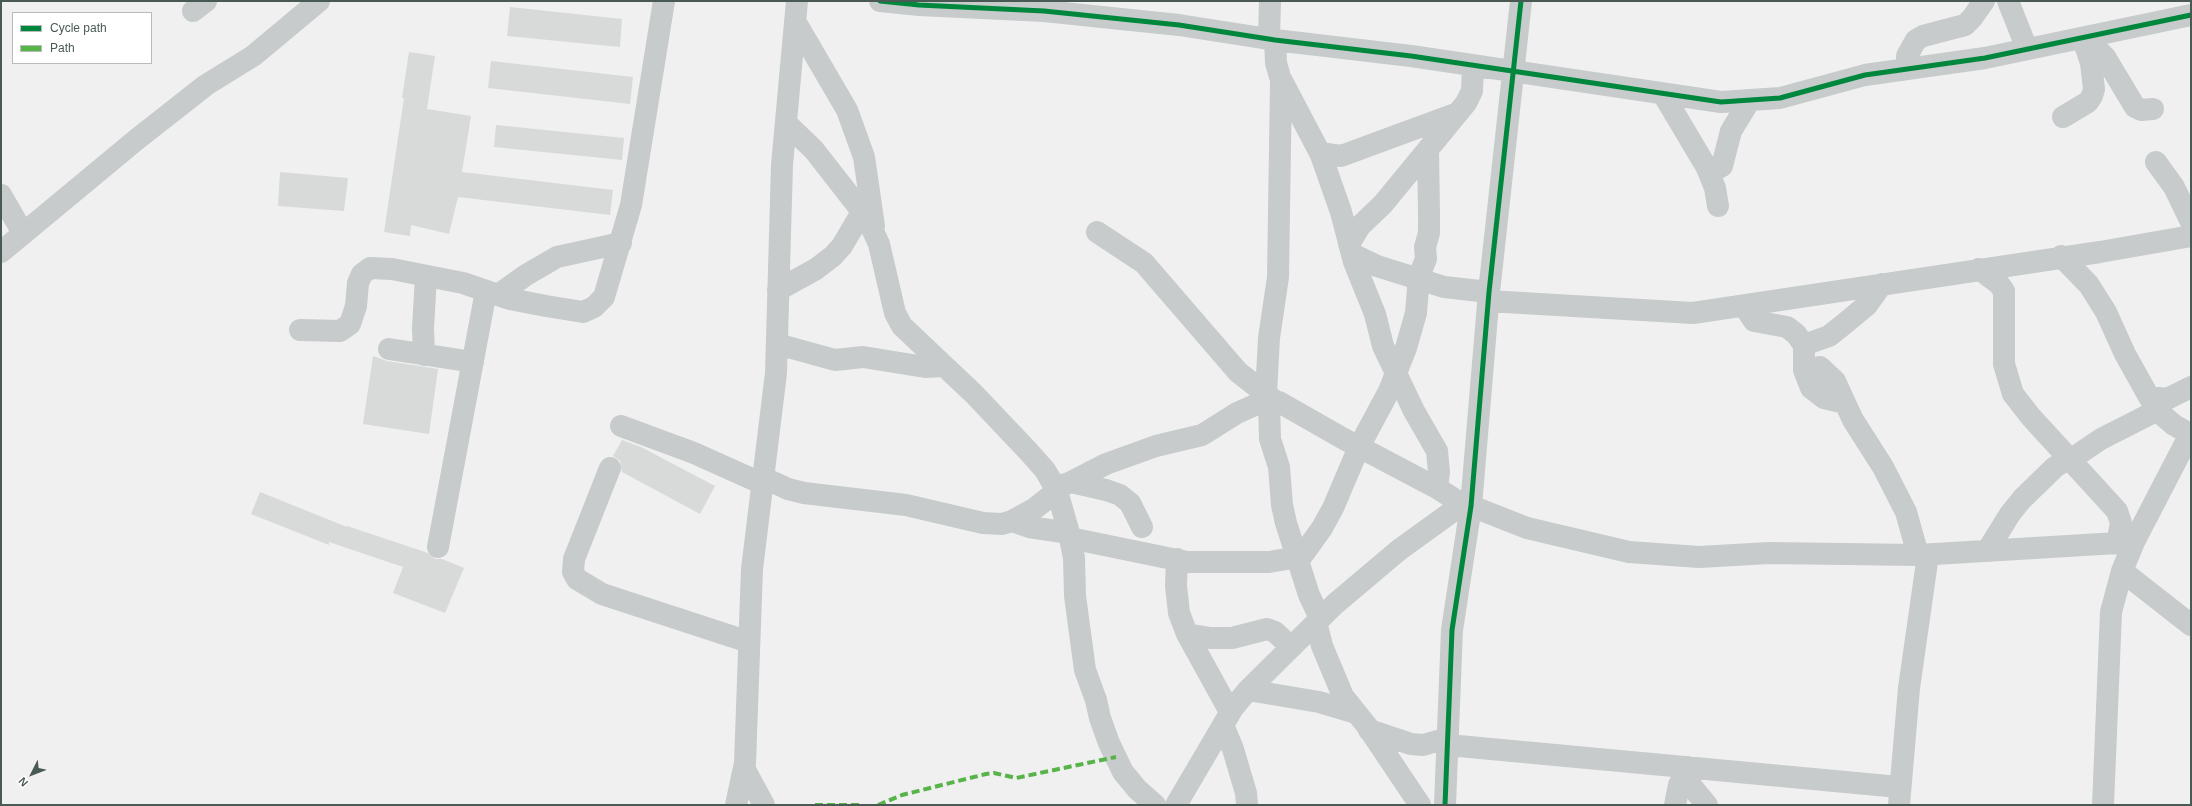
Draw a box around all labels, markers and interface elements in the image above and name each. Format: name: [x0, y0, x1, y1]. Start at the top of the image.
legend: [12, 12, 152, 64]
text: Cycle path: [50, 21, 107, 35]
text: Path: [50, 41, 75, 55]
north arrow: [12, 754, 52, 794]
text: N: [16, 775, 30, 789]

